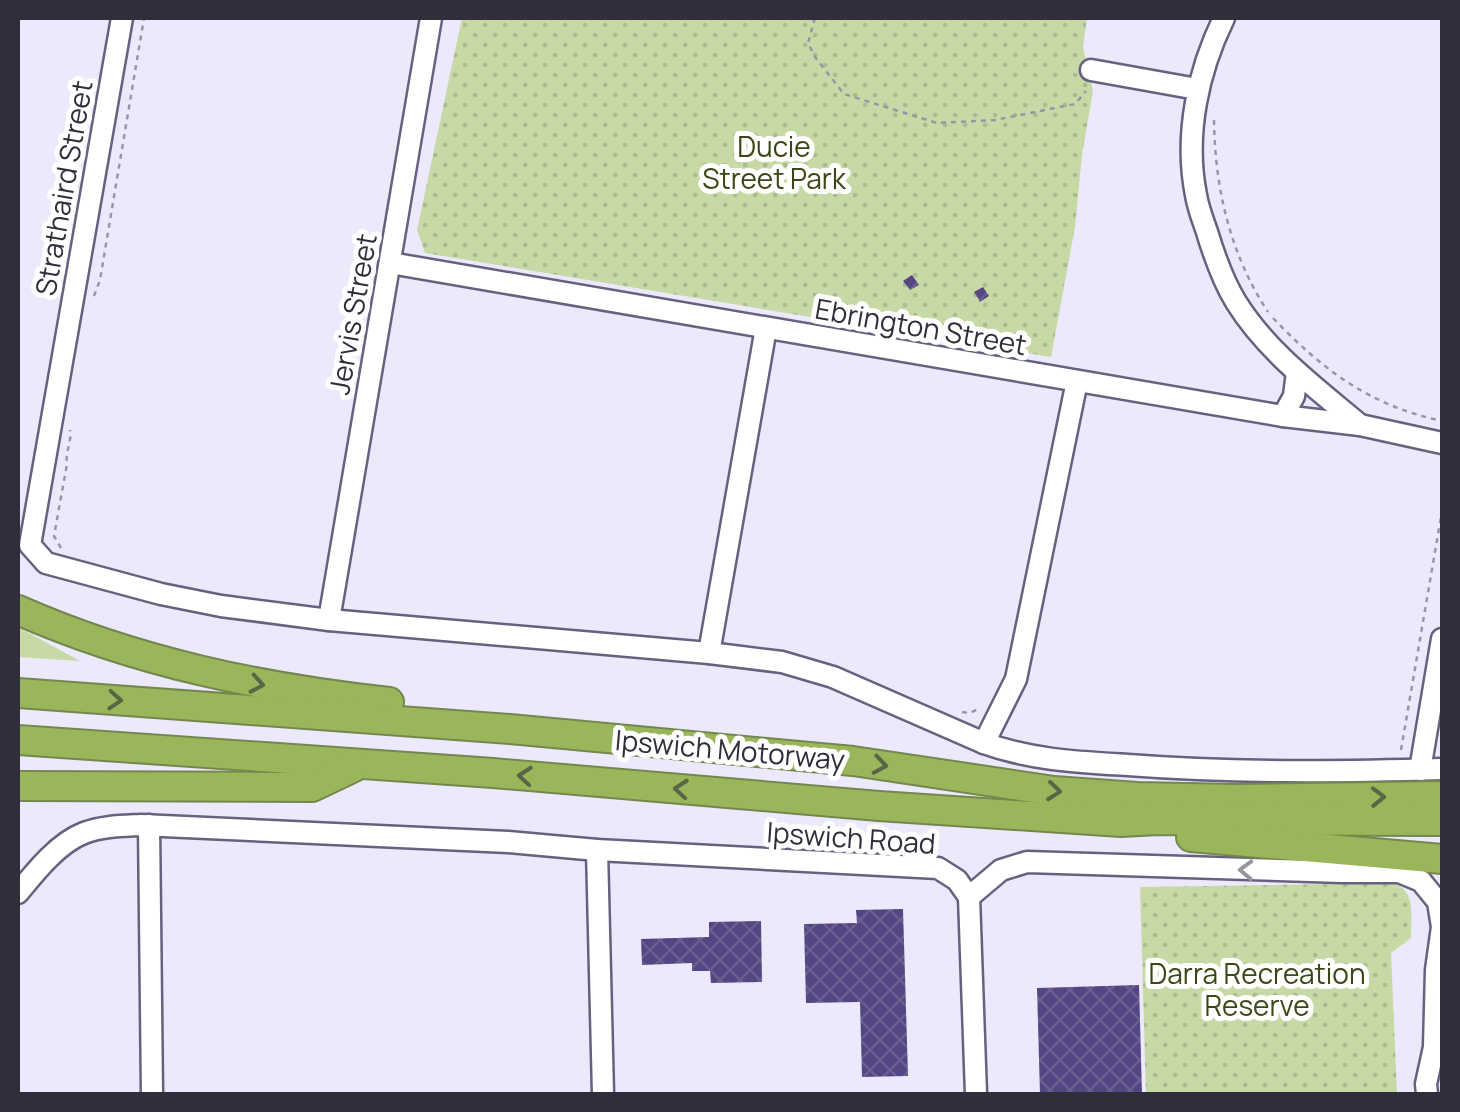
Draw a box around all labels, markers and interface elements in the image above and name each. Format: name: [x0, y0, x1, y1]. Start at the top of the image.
street label: Strathaird Street: [25, 77, 101, 298]
park label: Ducie Street Park: [702, 127, 847, 197]
street label: Jervis Street: [319, 230, 385, 397]
street label: Ebrington Street: [812, 289, 1030, 363]
one-way arrow: [249, 673, 265, 694]
one-way arrow: [107, 689, 123, 711]
street label: Ipswich Motorway: [614, 720, 847, 778]
one-way arrow: [872, 754, 889, 775]
one-way arrow: [516, 766, 532, 787]
one-way arrow: [672, 778, 688, 800]
one-way arrow: [1046, 779, 1062, 801]
one-way arrow: [1372, 786, 1387, 808]
street label: Ipswich Road: [765, 812, 937, 862]
one-way arrow: [1237, 859, 1253, 880]
park label: Darra Recreation Reserve: [1148, 954, 1366, 1024]

